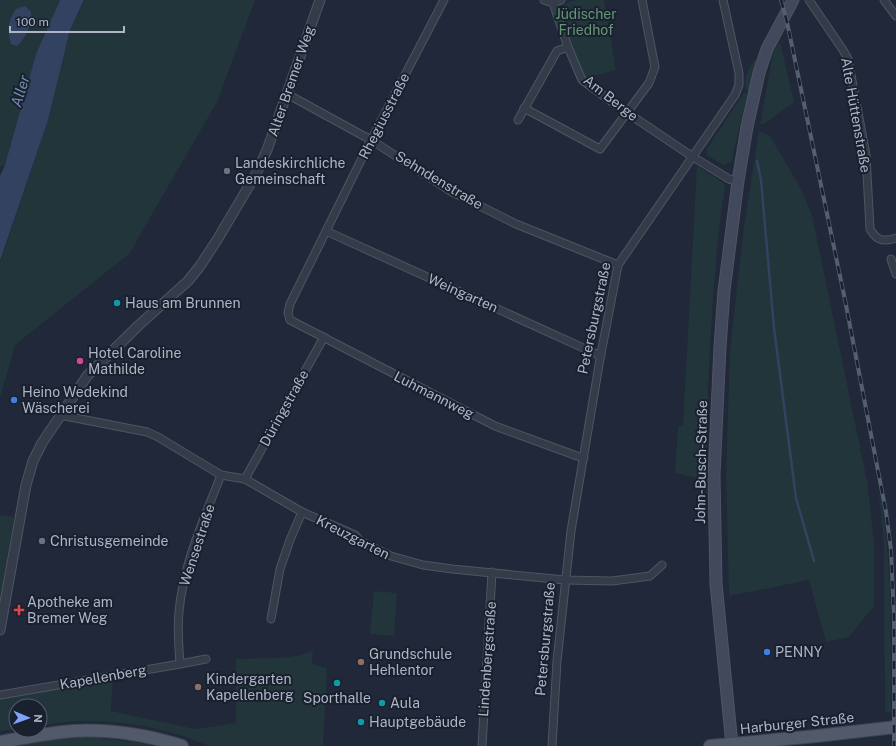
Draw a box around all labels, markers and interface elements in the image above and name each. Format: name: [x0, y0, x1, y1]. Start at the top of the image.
park label: Jüdischer Friedhof: [555, 6, 617, 38]
scale bar: [10, 8, 124, 34]
text: 100 m: [16, 15, 49, 29]
street label: Alter Bremer Weg: [265, 23, 318, 139]
street label: Alte Hüttenstraße: [838, 56, 874, 174]
street label: Rhegiusstraße: [355, 70, 413, 162]
street label: Am Berge: [581, 72, 641, 124]
water label: Aller: [7, 73, 33, 109]
street label: Sehndenstraße: [392, 148, 486, 212]
place label: Landeskirchliche Gemeinschaft: [235, 155, 346, 187]
marker: Landeskirchliche Gemeinschaft: [222, 166, 232, 176]
street label: Petersburgstraße: [574, 261, 614, 375]
street label: Weingarten: [425, 270, 501, 316]
place label: Haus am Brunnen: [125, 295, 240, 311]
marker: Haus am Brunnen: [112, 298, 122, 308]
place label: Hotel Caroline Mathilde: [88, 345, 181, 377]
marker: Hotel Caroline Mathilde: [75, 356, 85, 366]
street label: Düringstraße: [256, 367, 312, 449]
street label: Luhmannweg: [391, 368, 477, 422]
place label: Heino Wedekind Wäscherei: [22, 384, 128, 416]
marker: Heino Wedekind Wäscherei: [9, 395, 19, 405]
street label: John-Busch-Straße: [692, 400, 710, 524]
street label: Wensestraße: [176, 502, 218, 588]
street label: Kreuzgarten: [314, 512, 392, 562]
place label: Christusgemeinde: [50, 533, 169, 549]
marker: Christusgemeinde: [37, 536, 47, 546]
street label: Petersburgstraße: [532, 582, 558, 696]
place label: Apotheke am Bremer Weg: [27, 594, 113, 626]
street label: Lindenbergstraße: [475, 601, 499, 717]
marker: Apotheke am Bremer Weg: [14, 605, 24, 615]
place label: PENNY: [775, 644, 823, 660]
place label: Grundschule Hehlentor: [369, 646, 452, 678]
marker: PENNY: [762, 647, 772, 657]
marker: Grundschule Hehlentor: [356, 657, 366, 667]
street label: Kapellenberg: [58, 661, 148, 692]
place label: Kindergarten Kapellenberg: [206, 671, 294, 703]
marker: Sporthalle: [332, 678, 342, 688]
marker: Kindergarten Kapellenberg: [193, 682, 203, 692]
place label: Sporthalle: [303, 690, 371, 706]
place label: Aula: [390, 695, 420, 711]
north arrow: [8, 698, 48, 738]
marker: Aula: [377, 698, 387, 708]
street label: Harburger Straße: [739, 709, 855, 737]
text: N: [32, 714, 44, 723]
place label: Hauptgebäude: [369, 714, 466, 730]
marker: Hauptgebäude: [356, 717, 366, 727]

